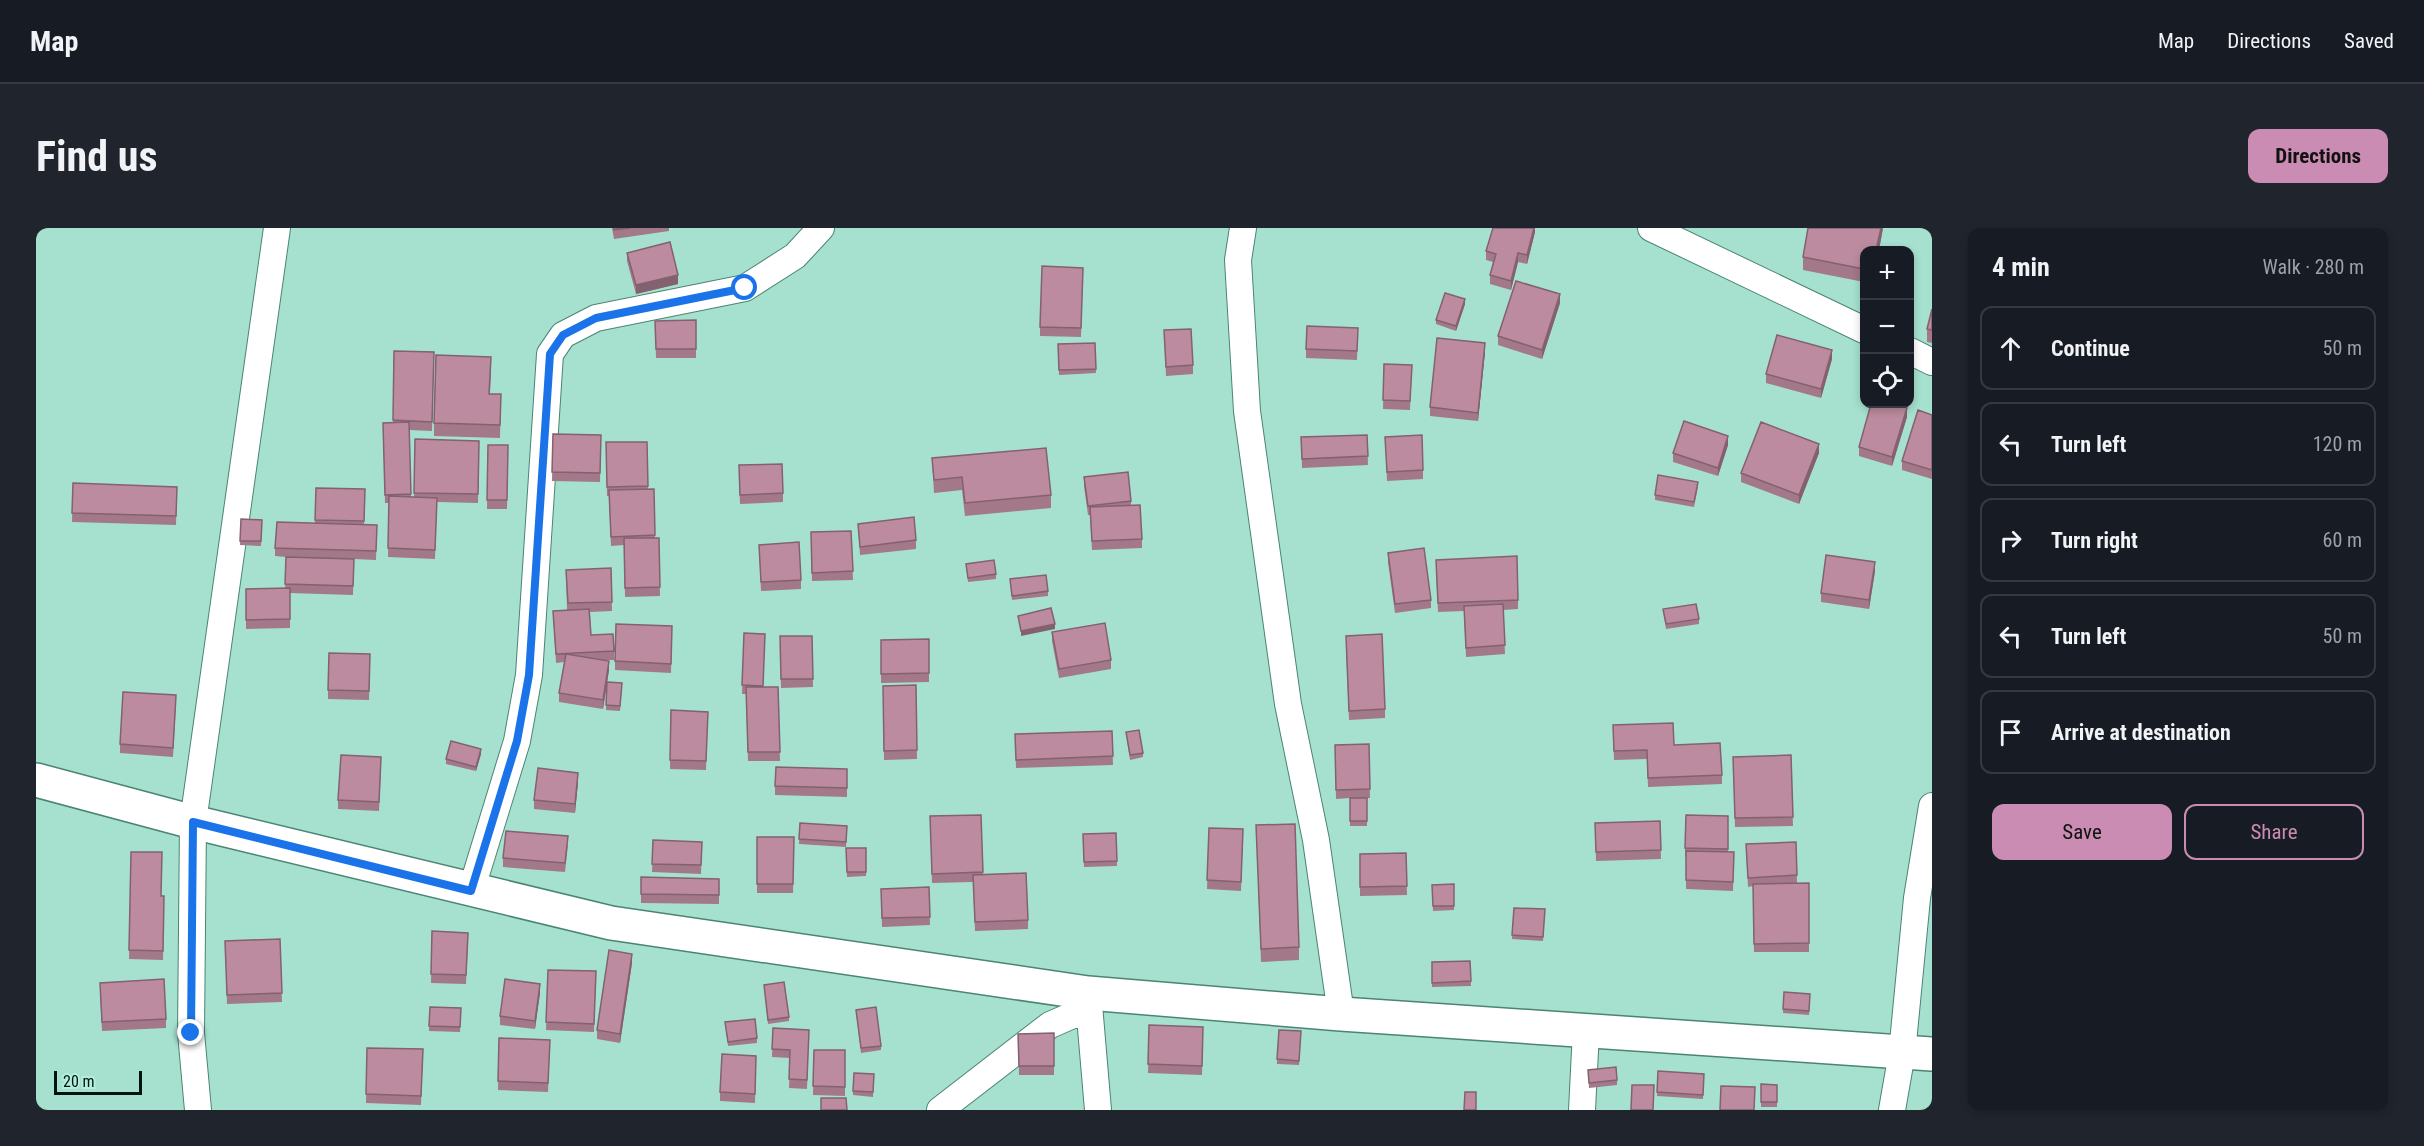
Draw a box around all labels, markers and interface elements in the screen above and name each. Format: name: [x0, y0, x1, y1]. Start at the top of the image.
text: Map: [30, 25, 78, 58]
text: Map: [2158, 29, 2194, 53]
text: Directions: [2227, 29, 2311, 53]
text: Saved: [2344, 29, 2394, 53]
button: Directions: [2248, 129, 2388, 183]
text: Find us: [36, 132, 157, 181]
map controls: [1860, 246, 1914, 408]
button: +: [1860, 246, 1914, 300]
text: 4 min: [1992, 252, 2050, 282]
text: Walk · 280 m: [2263, 255, 2364, 279]
route start: [731, 274, 757, 300]
button: −: [1860, 300, 1914, 354]
icon: ahead: [1994, 332, 2027, 365]
text: Continue: [2051, 336, 2130, 361]
text: 50 m: [2323, 336, 2362, 360]
button: locate: [1860, 354, 1914, 408]
icon: left: [1994, 428, 2027, 461]
text: Turn left: [2051, 432, 2126, 457]
text: 120 m: [2313, 432, 2362, 456]
icon: right: [1994, 524, 2027, 557]
text: Turn right: [2051, 528, 2138, 553]
text: 60 m: [2323, 528, 2362, 552]
icon: left: [1994, 620, 2027, 653]
text: Turn left: [2051, 624, 2126, 649]
text: 50 m: [2323, 624, 2362, 648]
icon: arrive: [1994, 716, 2027, 749]
text: Arrive at destination: [2051, 720, 2231, 745]
button: Save: [1992, 804, 2172, 860]
button: Share: [2184, 804, 2364, 860]
route end: [177, 1019, 203, 1045]
scale bar: [54, 1068, 142, 1096]
text: 20 m: [63, 1072, 95, 1091]

